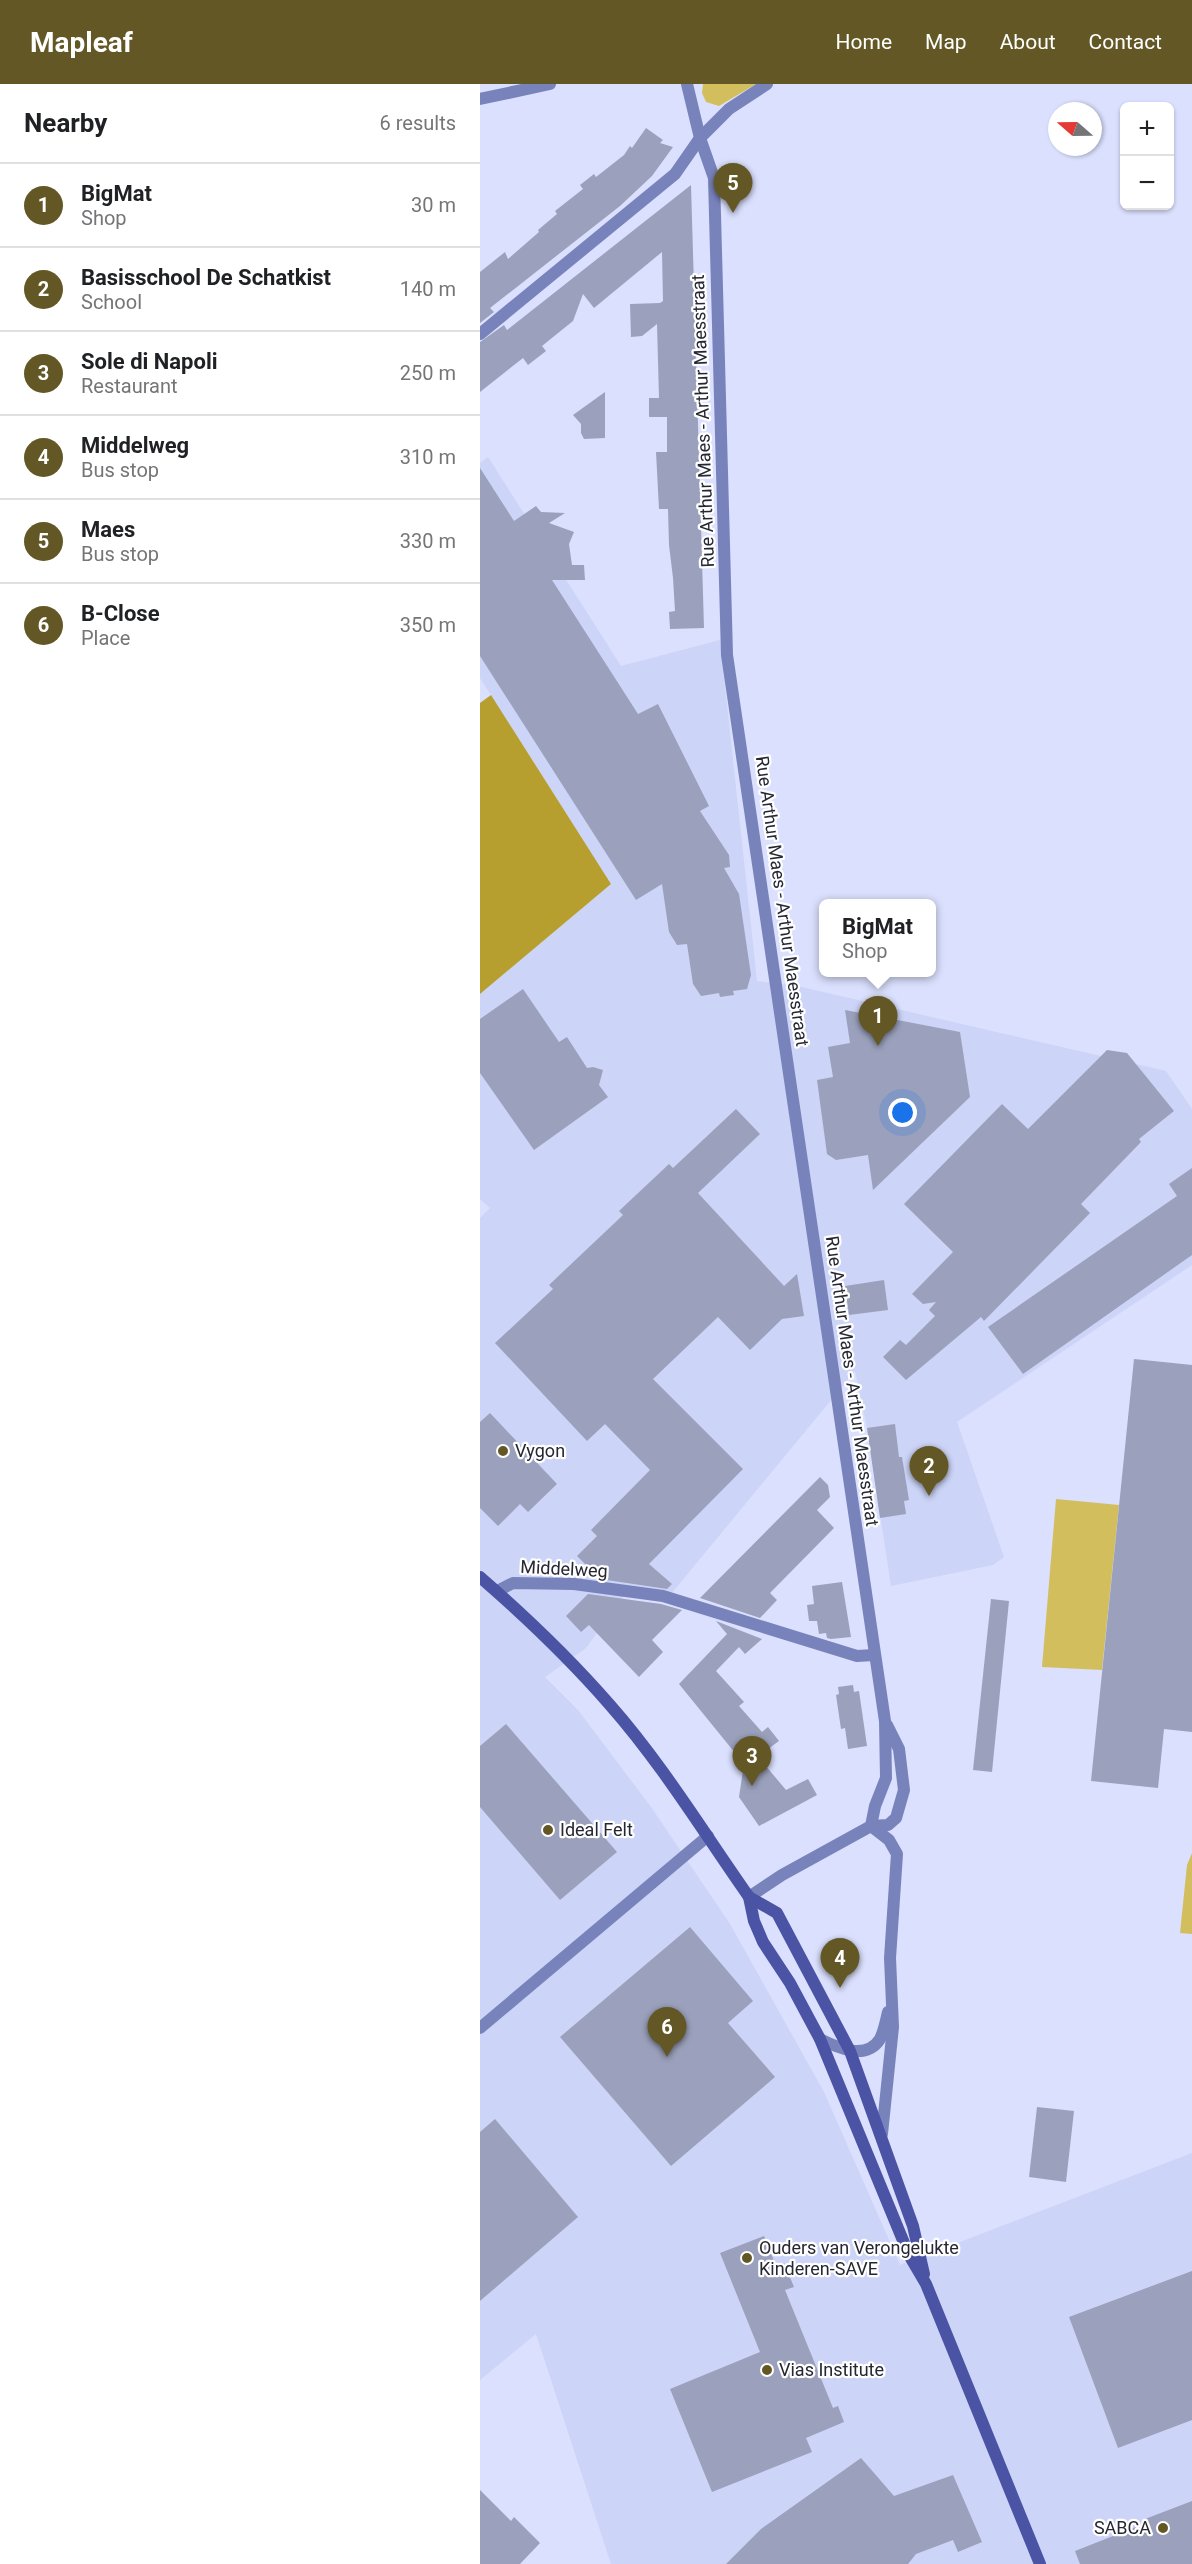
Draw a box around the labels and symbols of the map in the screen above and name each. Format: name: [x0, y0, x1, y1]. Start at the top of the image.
north arrow: [1048, 102, 1102, 156]
pin: 5: [714, 164, 752, 213]
street label: Rue Arthur Maes - Arthur Maesstraat: [687, 274, 718, 568]
street label: Rue Arthur Maes - Arthur Maesstraat: [752, 754, 813, 1048]
pin: 1: [858, 996, 898, 1046]
your location: [888, 1098, 917, 1127]
street label: Rue Arthur Maes - Arthur Maesstraat: [822, 1234, 883, 1528]
place label: Vygon: [515, 1440, 565, 1461]
marker: Vygon: [496, 1444, 510, 1458]
pin: 2: [910, 1446, 948, 1496]
street label: Middelweg: [520, 1556, 608, 1581]
pin: 3: [732, 1736, 772, 1786]
place label: Ideal Felt: [560, 1819, 633, 1840]
marker: Ideal Felt: [541, 1823, 555, 1837]
pin: 4: [820, 1938, 860, 1988]
pin: 6: [648, 2008, 687, 2057]
place label: Ouders van Verongelukte Kinderen-SAVE: [759, 2237, 959, 2279]
marker: Ouders van Verongelukte Kinderen-SAVE: [740, 2251, 754, 2265]
place label: Vias Institute: [779, 2359, 884, 2380]
marker: Vias Institute: [760, 2363, 774, 2377]
place label: SABCA: [1094, 2517, 1151, 2538]
marker: SABCA: [1156, 2521, 1170, 2535]

